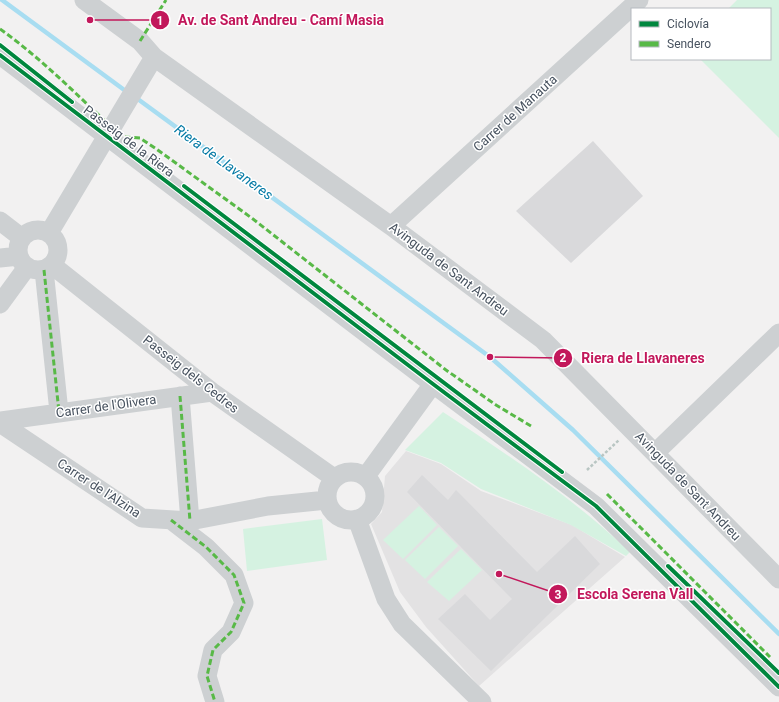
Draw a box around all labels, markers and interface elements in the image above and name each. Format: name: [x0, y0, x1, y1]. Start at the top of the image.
callout: Av. de Sant Andreu - Camí Masia: [150, 7, 392, 33]
legend: [631, 8, 771, 60]
text: Av. de Sant Andreu - Camí Masia: [178, 12, 384, 28]
text: 1: [157, 14, 163, 28]
text: Ciclovía: [667, 17, 709, 31]
text: Sendero: [667, 37, 711, 51]
street label: Carrer de Manauta: [470, 72, 560, 154]
street label: Passeig de la Riera: [81, 102, 177, 180]
water label: Riera de Llavaneres: [172, 121, 276, 203]
street label: Avinguda de Sant Andreu: [387, 219, 511, 319]
street label: Passeig dels Cedres: [140, 332, 242, 416]
callout: Riera de Llavaneres: [553, 345, 712, 371]
text: Riera de Llavaneres: [581, 350, 705, 366]
text: 2: [560, 351, 567, 365]
street label: Carrer de l'Olivera: [55, 392, 157, 420]
street label: Avinguda de Sant Andreu: [632, 429, 744, 543]
street label: Carrer de l'Alzina: [55, 455, 143, 521]
callout: Escola Serena Vall: [548, 581, 701, 607]
text: Escola Serena Vall: [577, 586, 693, 602]
text: 3: [555, 588, 562, 602]

